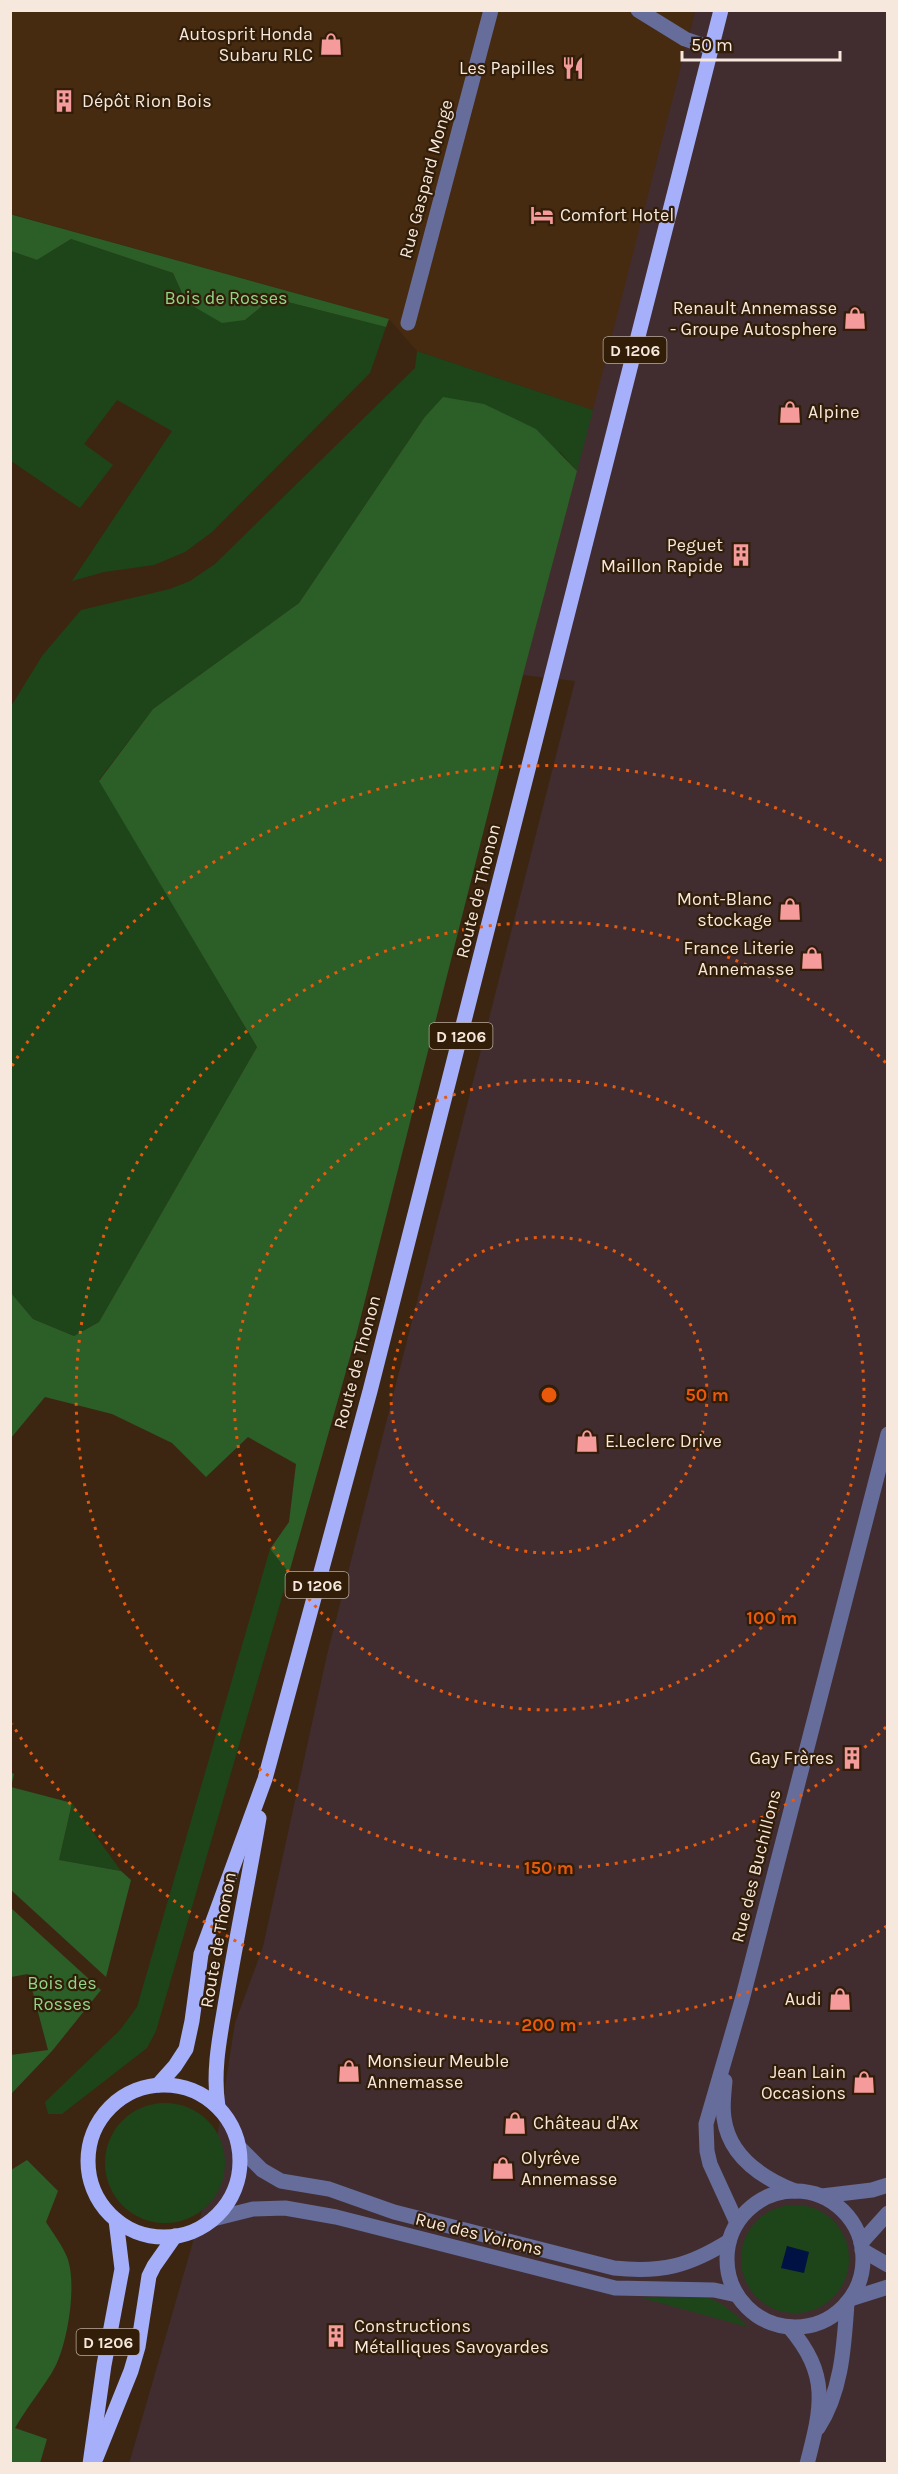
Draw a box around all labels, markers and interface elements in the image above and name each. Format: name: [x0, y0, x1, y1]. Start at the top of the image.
place label: Autosprit Honda Subaru RLC: [179, 23, 313, 66]
scale bar: [682, 24, 840, 62]
shop icon: Autosprit Honda Subaru RLC: [318, 31, 344, 57]
text: 50 m: [691, 34, 733, 56]
restaurant icon: Les Papilles: [560, 55, 586, 81]
place label: Les Papilles: [459, 57, 555, 79]
building icon: Dépôt Rion Bois: [51, 88, 77, 114]
place label: Dépôt Rion Bois: [82, 90, 212, 112]
street label: Rue Gaspard Monge: [394, 97, 458, 261]
hotel icon: Comfort Hotel: [529, 202, 555, 228]
place label: Comfort Hotel: [560, 204, 674, 226]
park label: Bois de Rosses: [165, 287, 287, 309]
place label: Renault Annemasse - Groupe Autosphere: [670, 297, 837, 340]
shop icon: Renault Annemasse - Groupe Autosphere: [842, 305, 868, 331]
road number: D 1206: [604, 337, 666, 363]
shop icon: Alpine: [777, 399, 803, 425]
place label: Alpine: [808, 401, 859, 423]
place label: Peguet Maillon Rapide: [601, 534, 723, 577]
building icon: Peguet Maillon Rapide: [728, 542, 754, 568]
street label: Route de Thonon: [451, 822, 505, 960]
place label: Mont-Blanc stockage: [677, 888, 772, 931]
shop icon: Mont-Blanc stockage: [777, 896, 803, 922]
place label: France Literie Annemasse: [684, 937, 794, 980]
shop icon: France Literie Annemasse: [799, 945, 825, 971]
road number: D 1206: [430, 1023, 492, 1049]
street label: Route de Thonon: [329, 1293, 385, 1431]
text: 50 m: [685, 1384, 729, 1406]
centre of rings: [539, 1385, 559, 1405]
shop icon: E.Leclerc Drive: [574, 1428, 600, 1454]
place label: E.Leclerc Drive: [605, 1430, 722, 1452]
road number: D 1206: [286, 1572, 348, 1598]
text: 100 m: [747, 1607, 797, 1629]
building icon: Gay Frères: [839, 1745, 865, 1771]
place label: Gay Frères: [749, 1747, 834, 1769]
street label: Rue des Buchillons: [726, 1787, 786, 1945]
text: 150 m: [524, 1857, 574, 1879]
street label: Route de Thonon: [195, 1870, 241, 2010]
park label: Bois des Rosses: [27, 1972, 97, 2015]
shop icon: Audi: [827, 1986, 853, 2012]
place label: Audi: [785, 1988, 822, 2010]
text: 200 m: [521, 2014, 577, 2036]
place label: Monsieur Meuble Annemasse: [367, 2050, 509, 2093]
shop icon: Monsieur Meuble Annemasse: [336, 2058, 362, 2084]
place label: Jean Lain Occasions: [761, 2061, 846, 2104]
shop icon: Jean Lain Occasions: [851, 2069, 877, 2095]
shop icon: Château d'Ax: [502, 2110, 528, 2136]
place label: Château d'Ax: [533, 2112, 639, 2134]
place label: Olyrêve Annemasse: [521, 2147, 617, 2190]
shop icon: Olyrêve Annemasse: [490, 2155, 516, 2181]
street label: Rue des Voirons: [413, 2208, 545, 2260]
place label: Constructions Métalliques Savoyardes: [354, 2315, 549, 2358]
building icon: Constructions Métalliques Savoyardes: [323, 2323, 349, 2349]
road number: D 1206: [76, 2329, 140, 2355]

